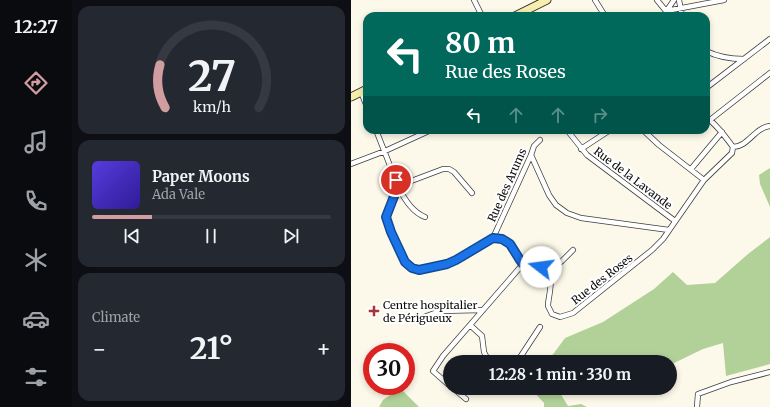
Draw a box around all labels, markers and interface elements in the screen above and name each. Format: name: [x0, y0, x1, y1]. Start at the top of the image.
text: 12:27: [14, 15, 58, 38]
text: 80 m: [445, 25, 516, 61]
icon: left: [379, 28, 431, 80]
text: 27: [187, 50, 236, 102]
text: Rue des Roses: [445, 60, 566, 83]
icon: directions: [22, 69, 50, 97]
text: km/h: [193, 97, 231, 115]
icon: left: [463, 104, 485, 126]
icon: ahead: [505, 104, 527, 126]
icon: ahead: [547, 104, 569, 126]
icon: right: [589, 104, 611, 126]
icon: music: [22, 128, 50, 156]
street label: Rue de la Lavande: [591, 144, 675, 212]
street label: Rue des Arums: [485, 146, 529, 224]
pin: [379, 163, 413, 197]
text: Paper Moons: [152, 167, 250, 186]
icon: arrive: [385, 169, 407, 191]
text: Ada Vale: [152, 186, 205, 203]
icon: phone: [22, 187, 50, 215]
icon: previous: [121, 225, 143, 247]
icon: pause: [200, 225, 222, 247]
icon: next: [280, 225, 302, 247]
icon: climate: [22, 246, 50, 274]
position arrow: [520, 246, 562, 288]
street label: Rue des Roses: [569, 251, 635, 307]
place label: Centre hospitalier de Périgueux: [383, 298, 477, 325]
icon: car: [22, 305, 50, 333]
marker: Centre hospitalier de Périgueux: [368, 305, 380, 317]
text: Climate: [92, 309, 140, 326]
text: 21°: [190, 329, 233, 367]
text: −: [92, 335, 107, 363]
text: +: [316, 335, 331, 363]
speed limit sign: 30: [363, 343, 415, 395]
icon: filters: [22, 363, 50, 391]
text: 12:28 · 1 min · 330 m: [489, 365, 631, 384]

